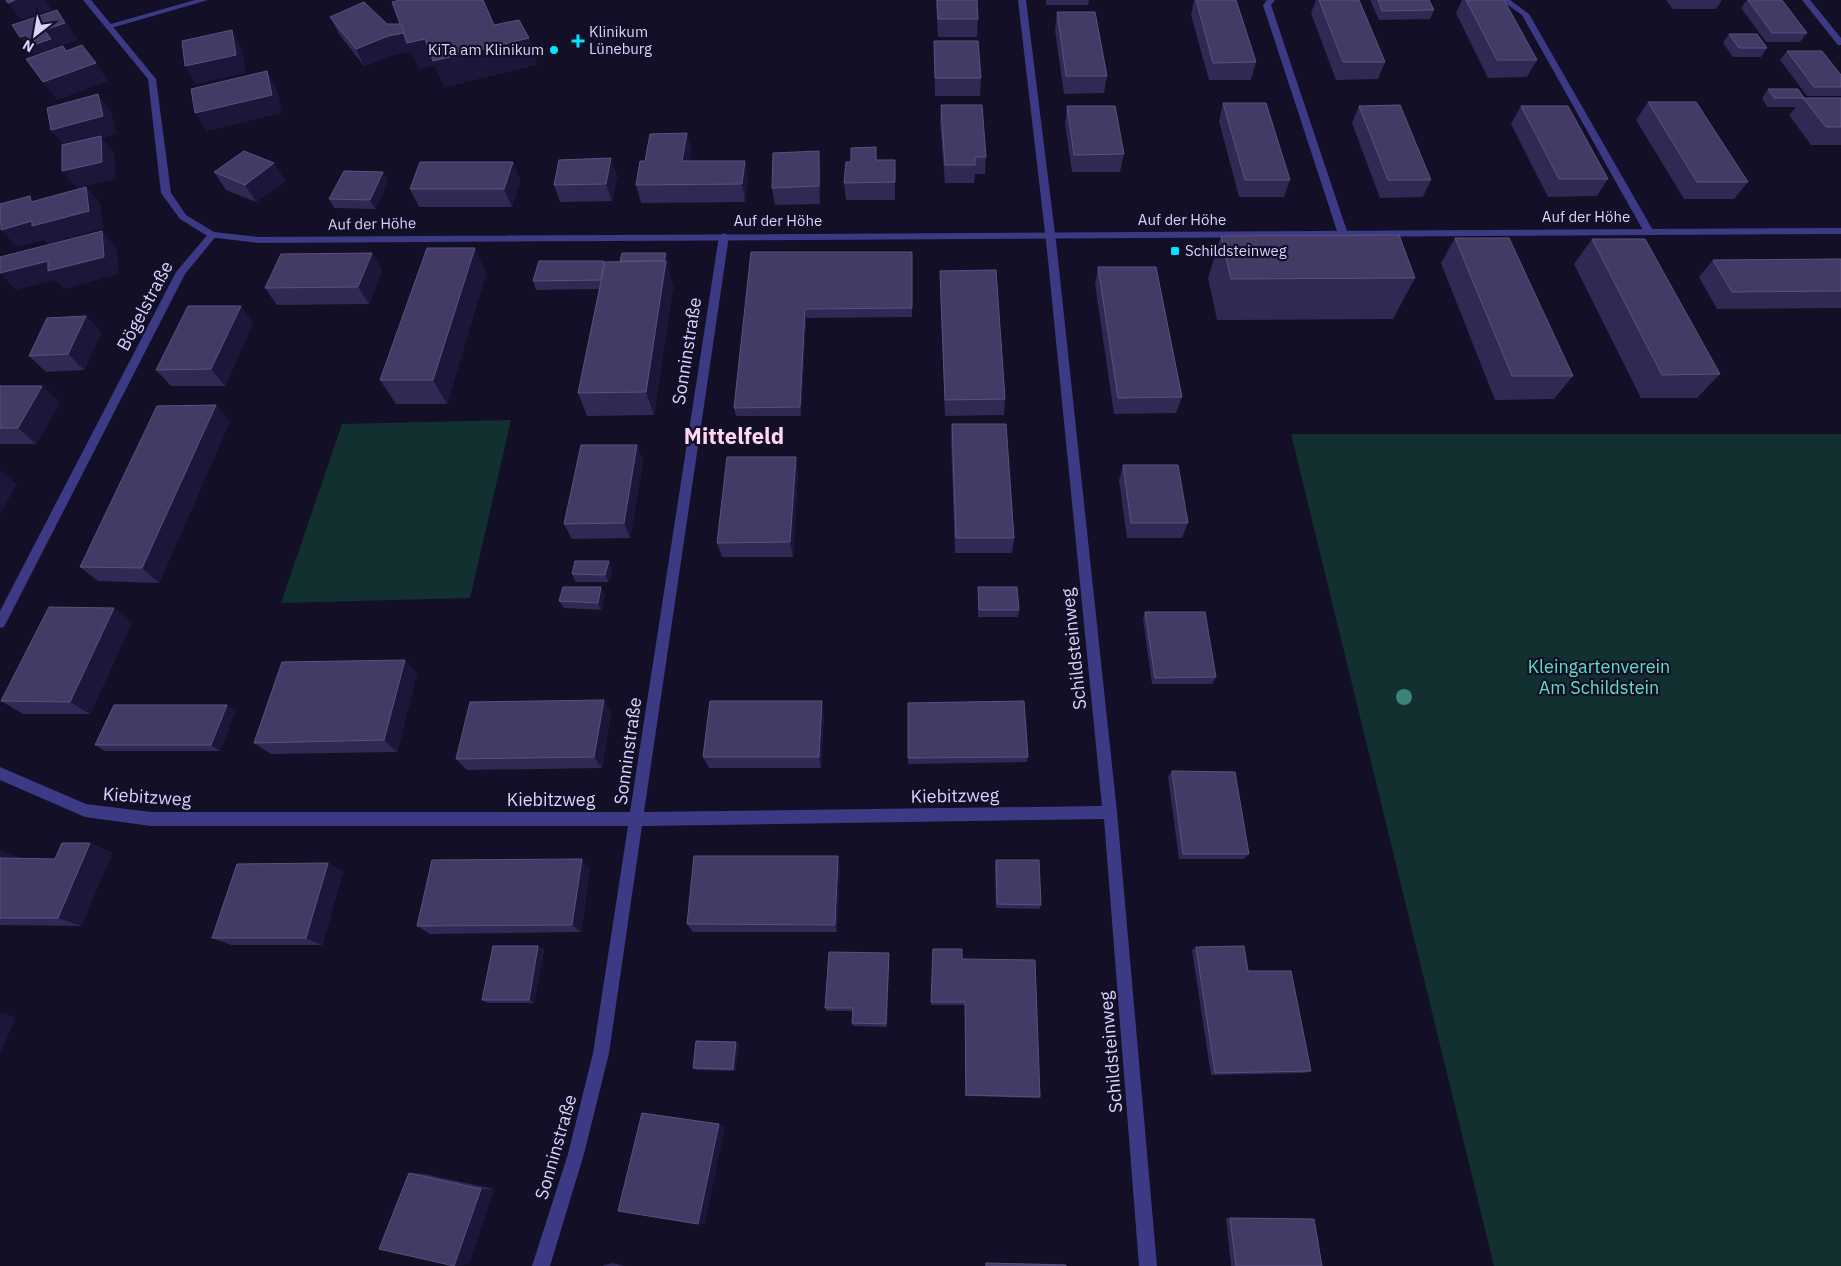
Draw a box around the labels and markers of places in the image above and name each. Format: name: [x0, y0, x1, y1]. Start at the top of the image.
place label: Klinikum Lüneburg: [589, 22, 652, 58]
marker: Klinikum Lüneburg: [571, 34, 585, 48]
place label: KiTa am Klinikum: [428, 40, 544, 59]
marker: KiTa am Klinikum: [548, 44, 560, 56]
place label: Schildsteinweg: [1185, 241, 1287, 260]
marker: Schildsteinweg: [1169, 245, 1181, 257]

